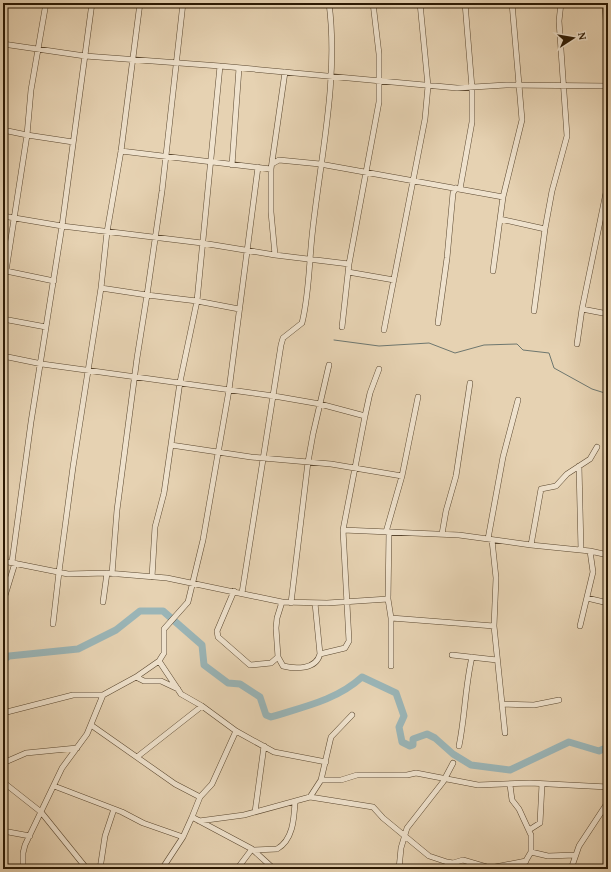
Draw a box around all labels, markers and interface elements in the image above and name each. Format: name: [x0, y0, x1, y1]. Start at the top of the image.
north arrow: [553, 18, 593, 58]
text: N: [574, 31, 592, 42]

